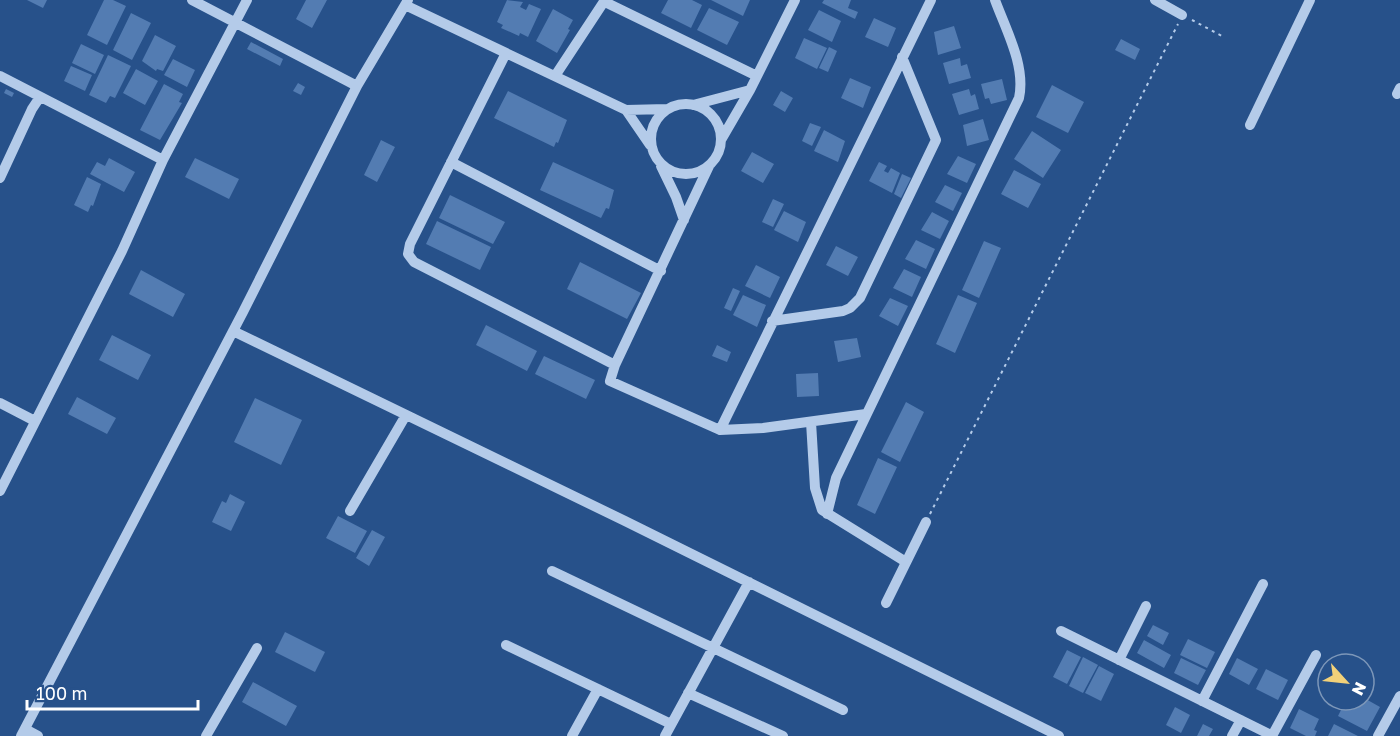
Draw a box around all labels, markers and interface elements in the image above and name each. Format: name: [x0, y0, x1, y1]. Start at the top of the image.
north arrow: [1316, 652, 1376, 712]
scale bar: [27, 673, 198, 711]
text: N: [1348, 679, 1371, 699]
text: 100 m: [36, 682, 87, 704]

